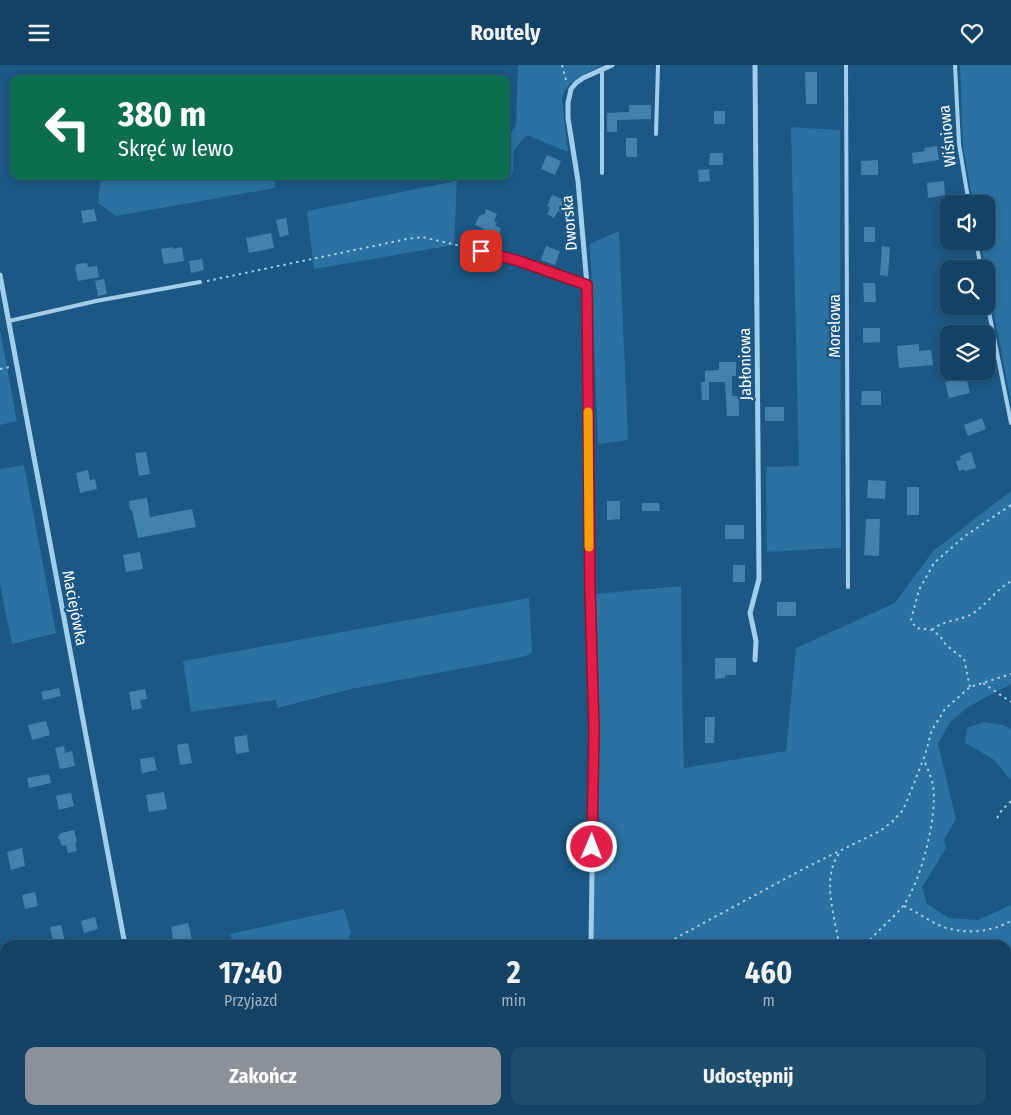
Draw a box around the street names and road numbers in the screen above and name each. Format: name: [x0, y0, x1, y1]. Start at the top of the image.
street label: Wiśniowa: [934, 104, 960, 168]
street label: Dworska: [557, 194, 581, 251]
street label: Morelowa: [825, 294, 844, 358]
street label: Jabłoniowa: [735, 327, 755, 400]
street label: Maciejówka: [58, 569, 92, 647]

